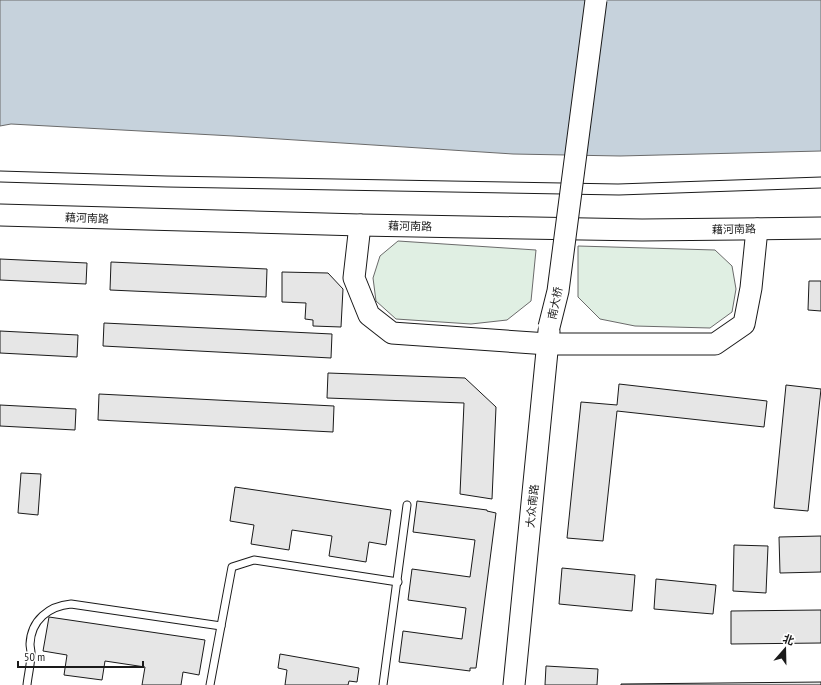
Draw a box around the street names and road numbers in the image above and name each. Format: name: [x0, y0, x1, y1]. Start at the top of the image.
street label: 藉河南路: [65, 210, 109, 226]
street label: 藉河南路: [388, 219, 432, 233]
street label: 藉河南路: [712, 222, 756, 236]
street label: 南大桥: [545, 285, 565, 321]
street label: 大众南路: [523, 483, 541, 529]

